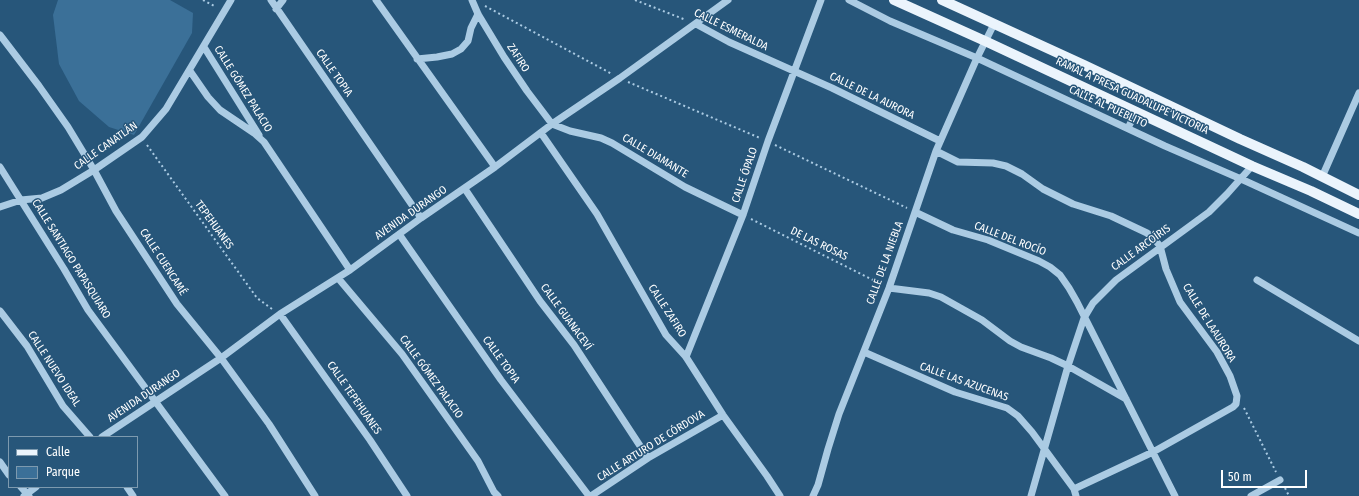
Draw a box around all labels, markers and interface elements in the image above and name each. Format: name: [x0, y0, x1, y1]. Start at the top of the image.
street label: CALLE ESMERALDA: [692, 6, 770, 54]
street label: ZAFIRO: [504, 41, 532, 75]
street label: CALLE GÓMEZ PALACIO: [211, 43, 275, 135]
street label: CALLE TOPIA: [313, 47, 355, 99]
street label: RAMAL A PRESA GUADALUPE VICTORIA: [1053, 55, 1211, 137]
street label: CALLE DE LA AURORA: [827, 70, 917, 122]
street label: CALLE AL PUEBLITO: [1067, 83, 1149, 131]
street label: CALLE CANATLÁN: [72, 119, 140, 173]
street label: CALLE DIAMANTE: [620, 131, 690, 181]
street label: CALLE ÓPALO: [729, 145, 761, 205]
street label: AVENIDA DURANGO: [372, 183, 450, 243]
street label: CALLE SANTIAGO PAPASQUIARO: [29, 197, 113, 321]
street label: TEPEHUANES: [192, 198, 236, 252]
street label: CALLE DEL ROCÍO: [972, 219, 1048, 259]
street label: CALLE DE LA NIEBLA: [864, 220, 906, 306]
street label: CALLE ARCOÍRIS: [1109, 222, 1173, 274]
street label: DE LAS ROSAS: [788, 224, 850, 264]
street label: CALLE CUENCAMÉ: [136, 226, 190, 298]
street label: CALLE GUANACEVÍ: [537, 281, 595, 353]
street label: CALLE DE LAAURORA: [1179, 281, 1239, 365]
street label: CALLE ZAFIRO: [645, 282, 689, 340]
street label: CALLE NUEVO IDEAL: [25, 329, 83, 409]
street label: CALLE GÓMEZ PALACIO: [396, 333, 466, 421]
street label: CALLE TOPIA: [480, 334, 522, 386]
street label: CALLE TEPEHUANES: [324, 359, 384, 437]
street label: CALLE LAS AZUCENAS: [918, 360, 1010, 404]
street label: AVENIDA DURANGO: [105, 367, 183, 425]
street label: CALLE ARTURO DE CÓRDOVA: [595, 407, 707, 485]
legend: [8, 436, 138, 488]
text: Calle: [46, 445, 70, 459]
scale bar: [1223, 462, 1309, 488]
text: Parque: [46, 465, 80, 479]
text: 50 m: [1228, 470, 1252, 484]

